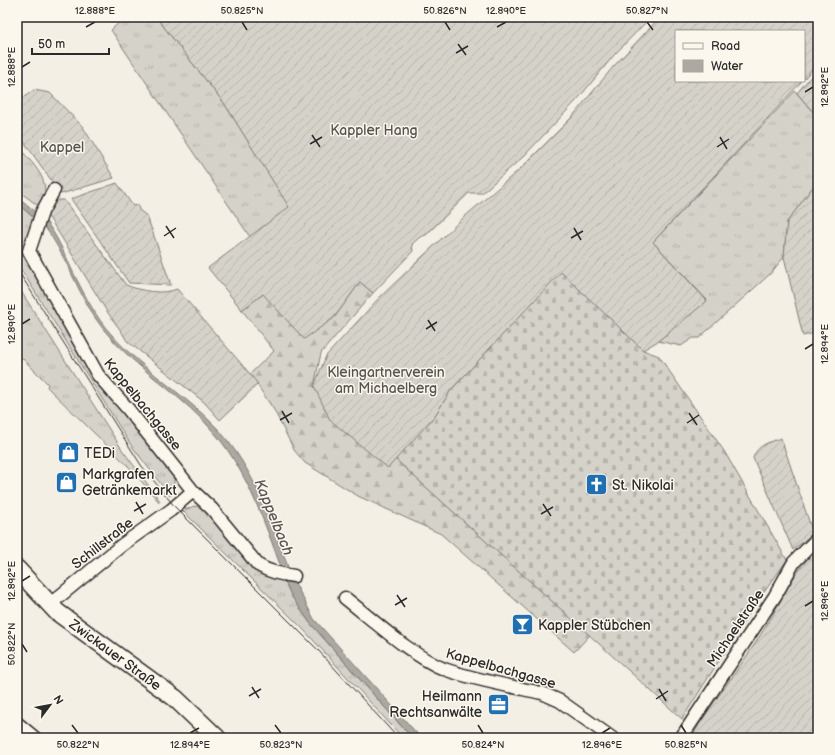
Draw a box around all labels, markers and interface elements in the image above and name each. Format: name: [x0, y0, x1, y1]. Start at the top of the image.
text: 12.888°E: [75, 5, 116, 17]
text: 50.825°N: [220, 5, 264, 17]
text: 50.826°N: [423, 5, 467, 17]
text: 12.890°E: [486, 5, 527, 17]
text: 50.827°N: [626, 5, 668, 17]
scale bar: [32, 30, 109, 56]
legend: [675, 30, 805, 82]
text: 50 m: [38, 37, 65, 52]
text: Road: [711, 39, 740, 54]
text: 12.888°E: [6, 46, 18, 87]
text: Water: [711, 59, 743, 74]
text: 12.892°E: [819, 67, 831, 107]
park label: Kappler Hang: [330, 122, 418, 139]
park label: Kappel: [40, 139, 84, 156]
text: 12.890°E: [6, 303, 18, 344]
text: 12.894°E: [819, 323, 831, 364]
street label: Kappelbachgasse: [100, 355, 185, 454]
park label: Kleingartnerverein am Michaelberg: [327, 364, 445, 397]
shop icon: TEDi: [55, 440, 81, 466]
place label: TEDi: [84, 445, 115, 462]
place label: Markgrafen Getränkemarkt: [82, 466, 177, 499]
shop icon: Markgrafen Getränkemarkt: [54, 469, 80, 495]
church icon: St. Nikolai: [584, 472, 610, 498]
water label: Kappelbach: [250, 476, 297, 558]
place label: St. Nikolai: [612, 477, 674, 494]
street label: Schillstraße: [68, 514, 136, 573]
text: 12.892°E: [6, 561, 18, 601]
text: 12.896°E: [819, 580, 831, 621]
street label: Michaelstraße: [703, 586, 768, 670]
bar icon: Kappler Stübchen: [510, 612, 536, 638]
street label: Zwickauer Straße: [65, 615, 164, 694]
place label: Kappler Stübchen: [538, 617, 651, 634]
text: 50.822°N: [6, 623, 18, 666]
street label: Kappelbachgasse: [444, 645, 558, 692]
north arrow: [30, 685, 70, 725]
place label: Heilmann Rechtsanwälte: [389, 688, 482, 721]
office icon: Heilmann Rechtsanwälte: [485, 691, 511, 717]
text: N: [50, 693, 66, 707]
text: 50.822°N: [57, 739, 100, 751]
text: 12.894°E: [170, 739, 211, 751]
text: 50.823°N: [259, 739, 303, 751]
text: 50.824°N: [462, 739, 504, 751]
text: 12.896°E: [582, 739, 623, 751]
text: 50.825°N: [664, 739, 708, 751]

